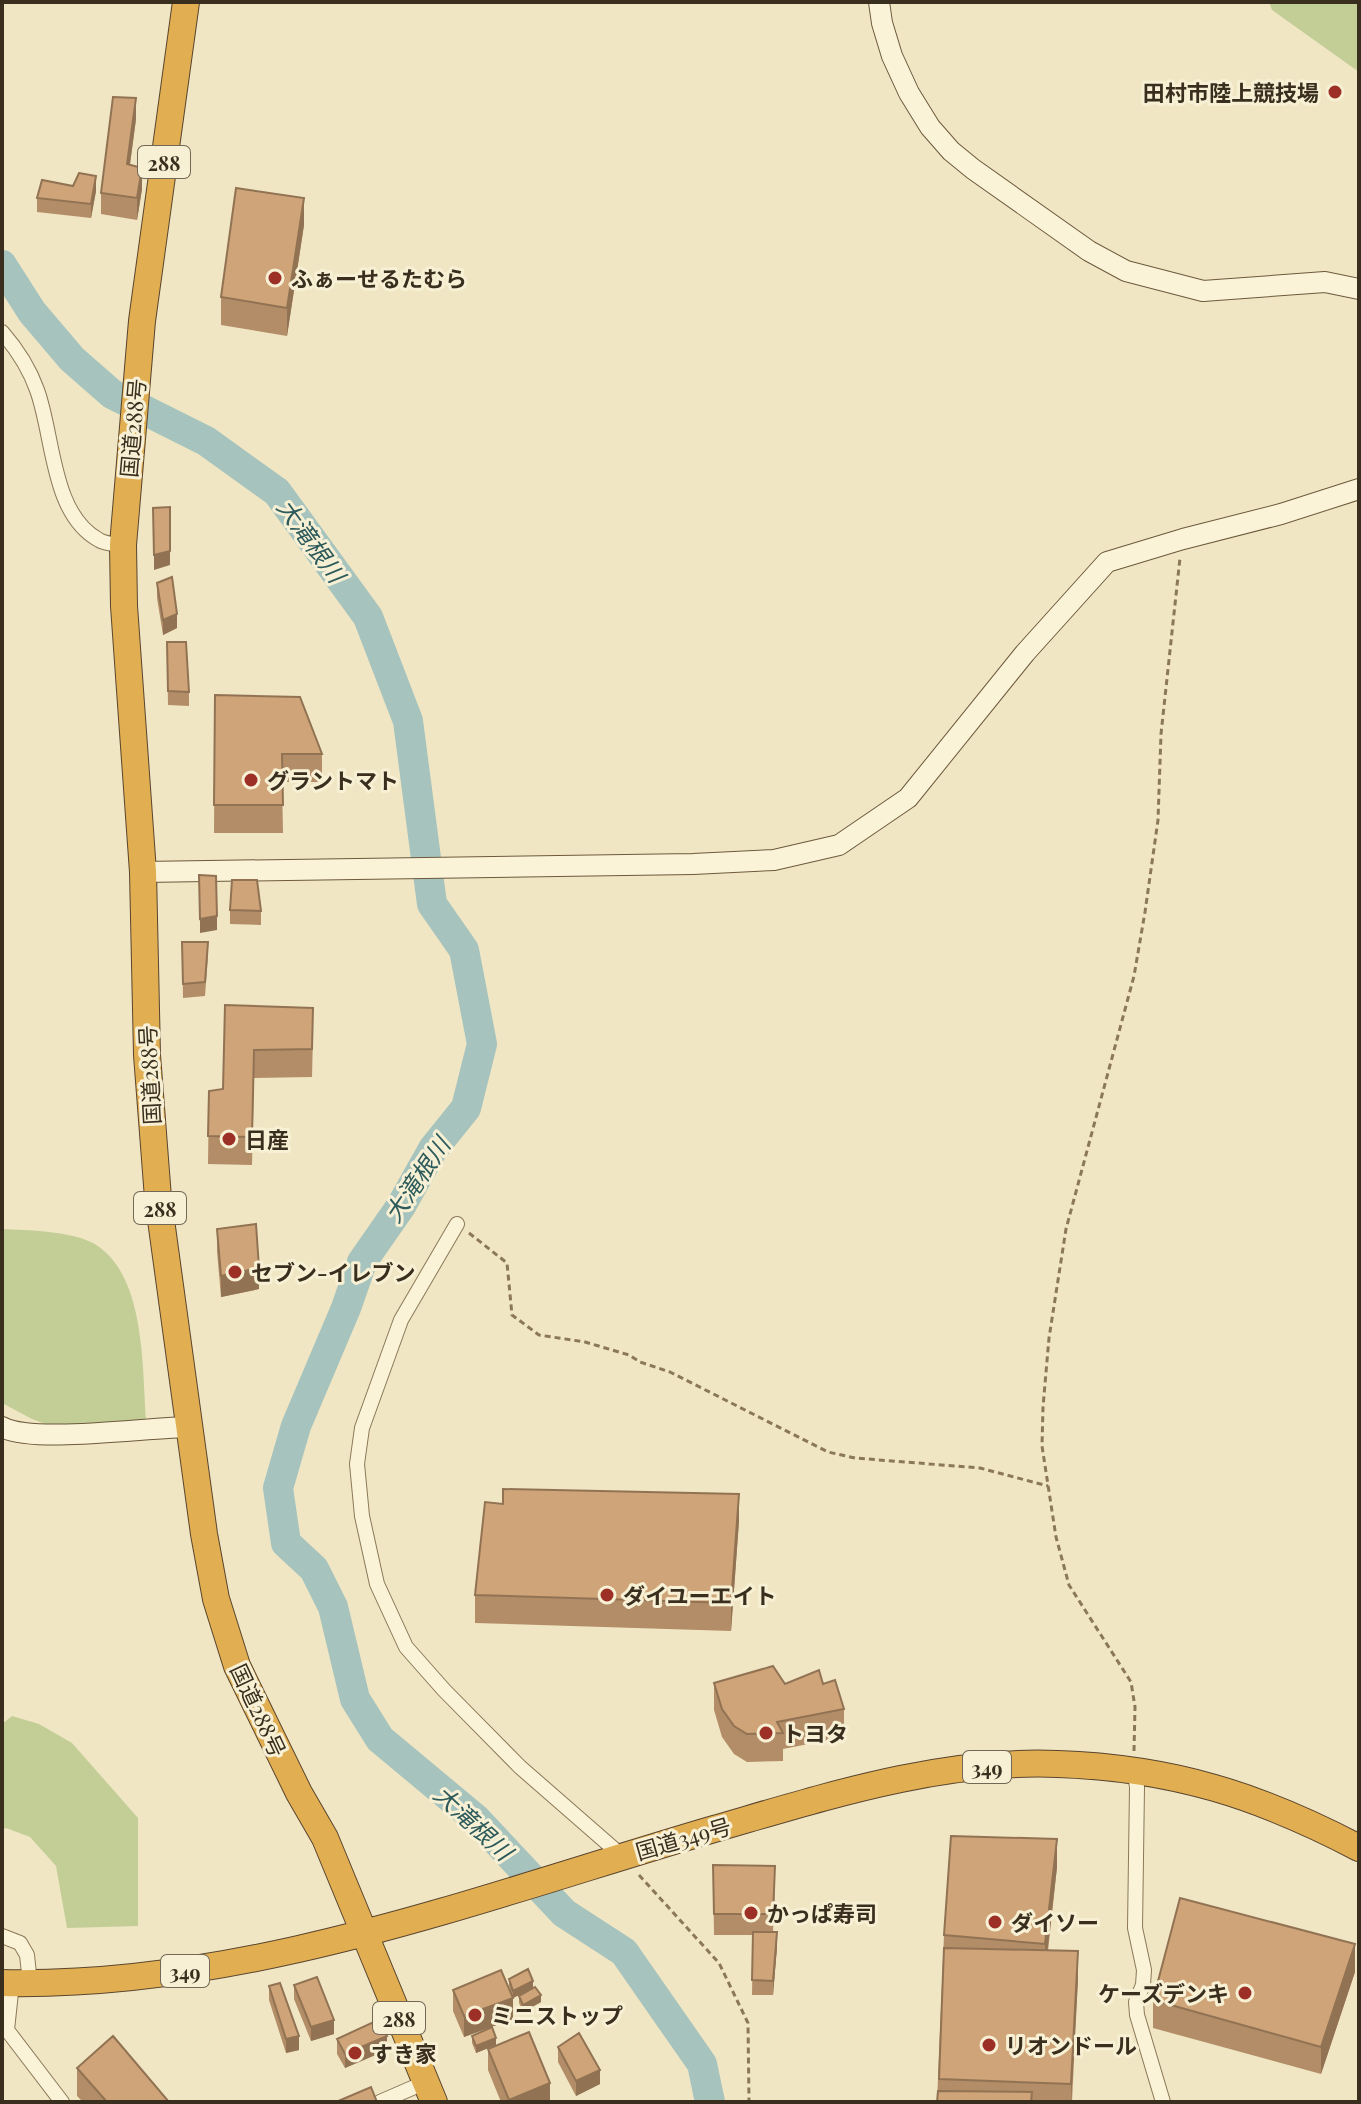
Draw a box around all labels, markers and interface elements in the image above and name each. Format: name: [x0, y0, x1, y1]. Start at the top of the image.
place label: 田村市陸上競技場: [1143, 77, 1319, 107]
marker: 田村市陸上競技場: [1326, 83, 1344, 101]
road number: 288: [138, 146, 190, 178]
place label: ふぁーせるたむら: [291, 263, 467, 293]
marker: ふぁーせるたむら: [266, 269, 284, 287]
street label: 国道288号: [113, 377, 151, 479]
water label: 大滝根川: [271, 492, 355, 591]
place label: グラントマト: [267, 765, 399, 795]
marker: グラントマト: [242, 771, 260, 789]
street label: 国道288号: [131, 1025, 167, 1125]
place label: 日産: [245, 1124, 289, 1154]
water label: 大滝根川: [376, 1128, 458, 1228]
marker: 日産: [220, 1130, 238, 1148]
road number: 288: [134, 1192, 186, 1224]
place label: セブン-イレブン: [251, 1257, 416, 1287]
marker: セブン-イレブン: [226, 1263, 244, 1281]
place label: ダイユーエイト: [623, 1580, 777, 1610]
marker: ダイユーエイト: [598, 1586, 616, 1604]
street label: 国道288号: [224, 1659, 294, 1761]
place label: トヨタ: [782, 1718, 848, 1748]
marker: トヨタ: [757, 1724, 775, 1742]
road number: 349: [963, 1751, 1011, 1783]
water label: 大滝根川: [428, 1778, 522, 1868]
street label: 国道349号: [632, 1810, 734, 1866]
place label: かっぱ寿司: [767, 1898, 877, 1928]
marker: かっぱ寿司: [742, 1904, 760, 1922]
place label: ダイソー: [1011, 1907, 1099, 1937]
marker: ダイソー: [986, 1913, 1004, 1931]
road number: 349: [161, 1955, 209, 1987]
place label: ケーズデンキ: [1098, 1978, 1229, 2008]
marker: ケーズデンキ: [1236, 1984, 1254, 2002]
place label: ミニストップ: [491, 2000, 623, 2030]
road number: 288: [373, 2002, 425, 2034]
marker: ミニストップ: [466, 2006, 484, 2024]
place label: リオンドール: [1005, 2030, 1137, 2060]
marker: リオンドール: [980, 2036, 998, 2054]
place label: すき家: [371, 2038, 437, 2068]
marker: すき家: [346, 2044, 364, 2062]

